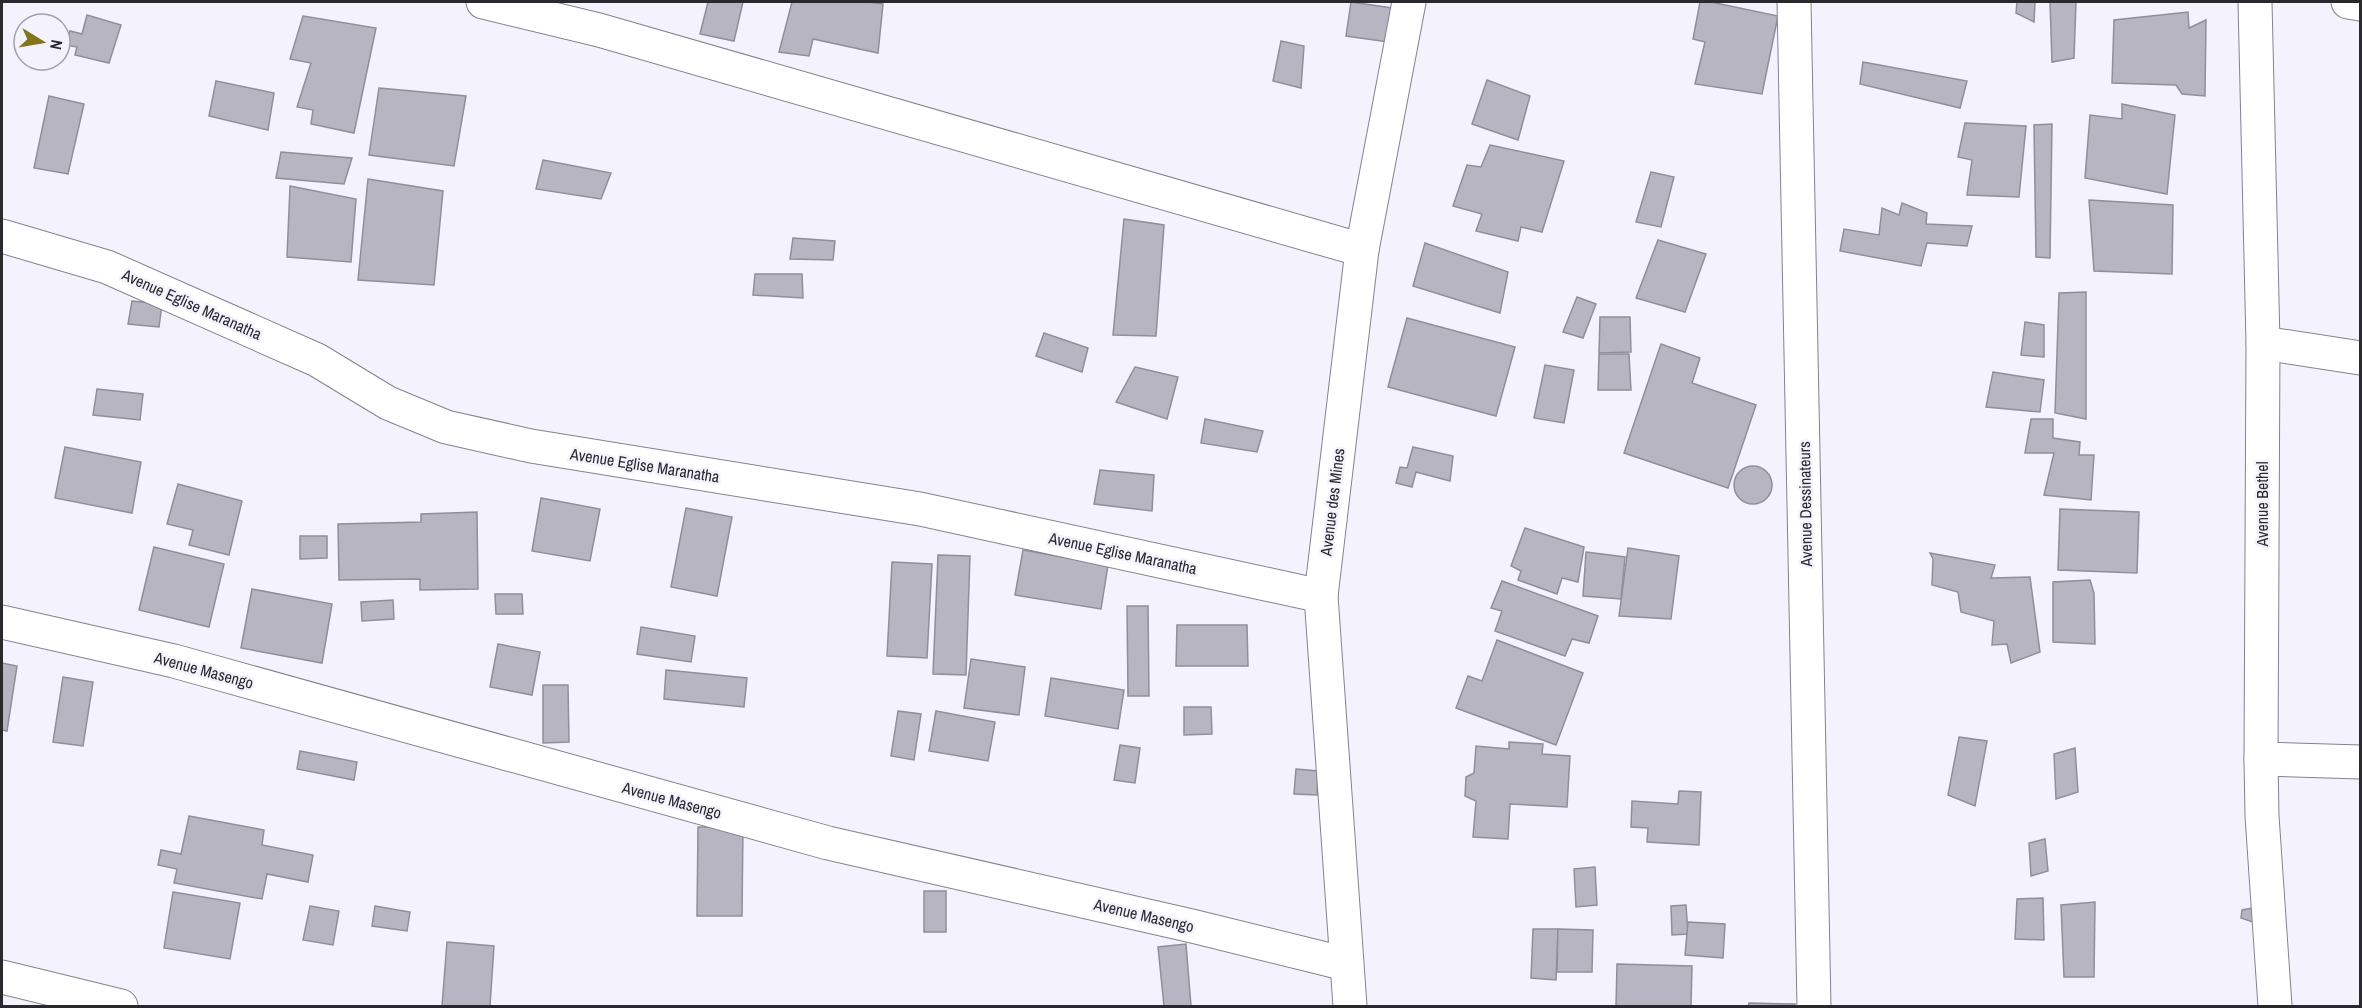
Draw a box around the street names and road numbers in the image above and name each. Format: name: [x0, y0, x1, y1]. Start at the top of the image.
street label: Avenue Eglise Maranatha: [118, 263, 266, 345]
street label: Avenue Dessinateurs: [1793, 441, 1817, 568]
street label: Avenue Eglise Maranatha: [568, 442, 722, 488]
street label: Avenue des Mines: [1314, 447, 1350, 558]
street label: Avenue Bethel: [2251, 461, 2273, 548]
street label: Avenue Eglise Maranatha: [1046, 526, 1200, 580]
street label: Avenue Masengo: [151, 646, 256, 694]
street label: Avenue Masengo: [619, 776, 724, 824]
street label: Avenue Masengo: [1091, 893, 1196, 937]

